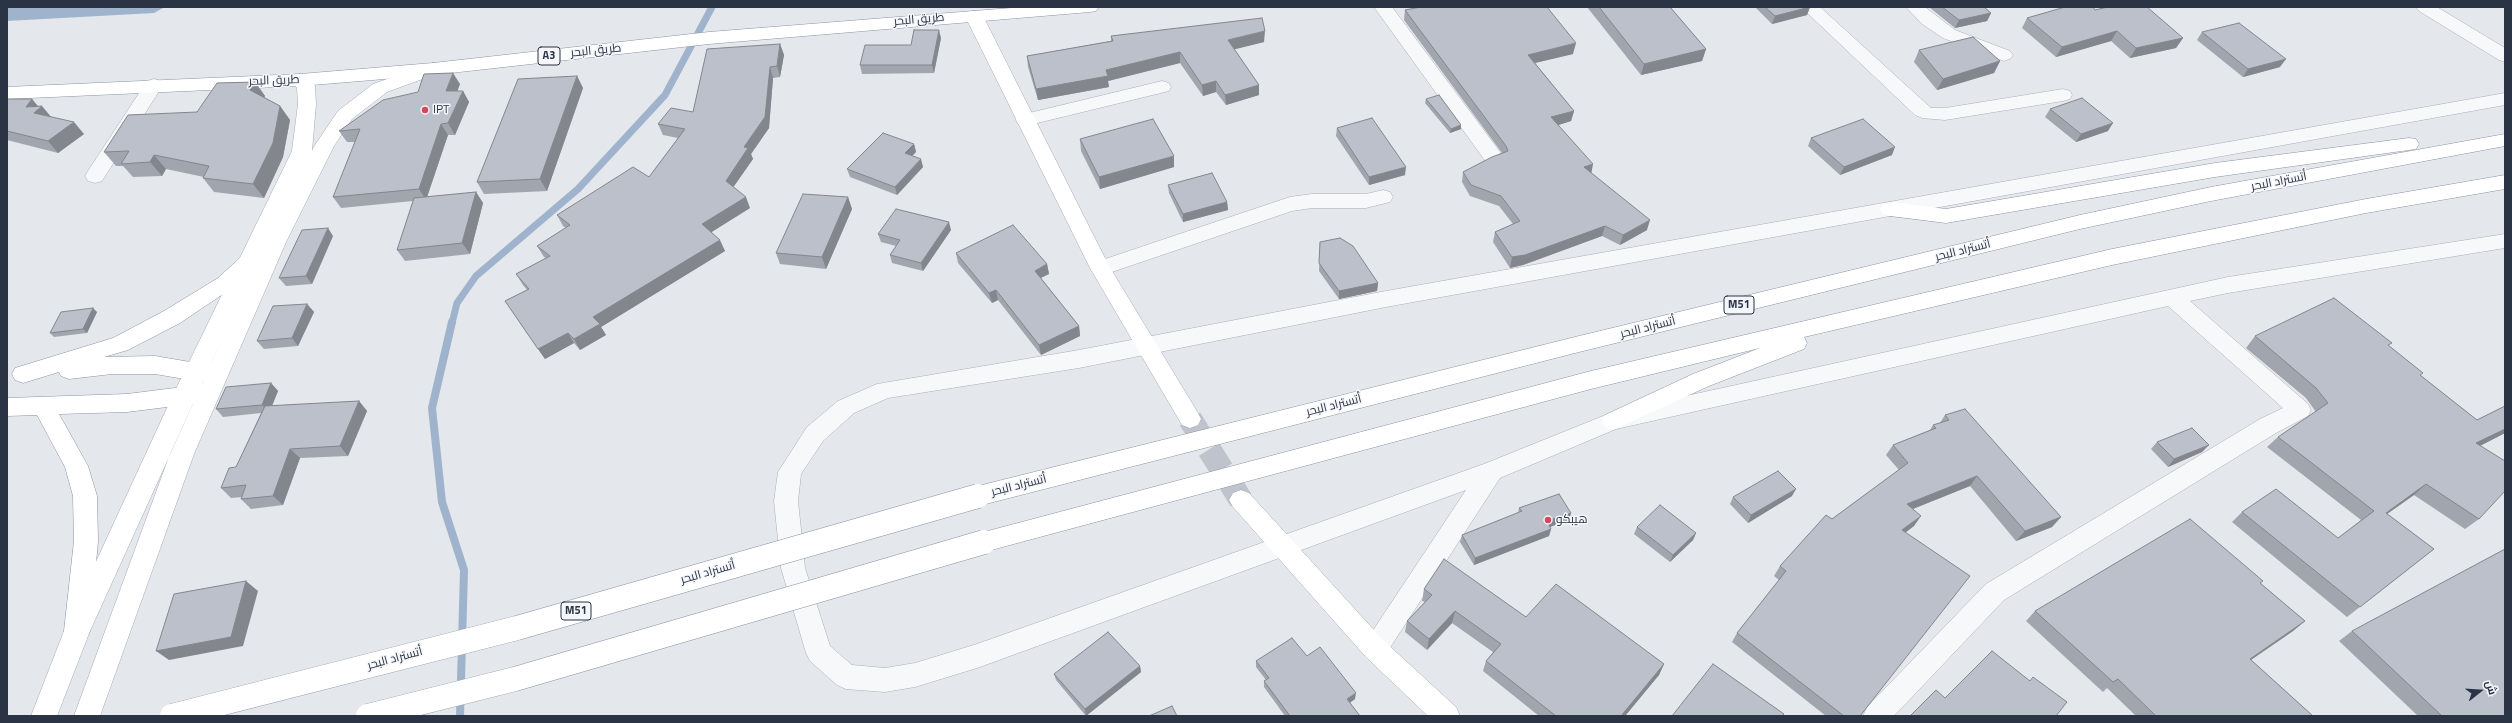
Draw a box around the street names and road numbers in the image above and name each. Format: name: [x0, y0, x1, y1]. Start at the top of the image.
street label: طريق البحر: [893, 11, 945, 29]
street label: طريق البحر: [570, 41, 622, 61]
road number: A3: [538, 47, 560, 65]
street label: طريق البحر: [248, 73, 300, 89]
street label: أتستراد البحر: [2250, 170, 2308, 194]
street label: أتستراد البحر: [1934, 237, 1992, 265]
road number: M51: [1724, 296, 1754, 314]
street label: أتستراد البحر: [1619, 314, 1677, 342]
street label: أتستراد البحر: [1305, 392, 1363, 420]
street label: أتستراد البحر: [990, 472, 1048, 500]
street label: أتستراد البحر: [679, 558, 737, 588]
road number: M51: [561, 602, 591, 620]
street label: أتستراد البحر: [366, 645, 424, 673]

